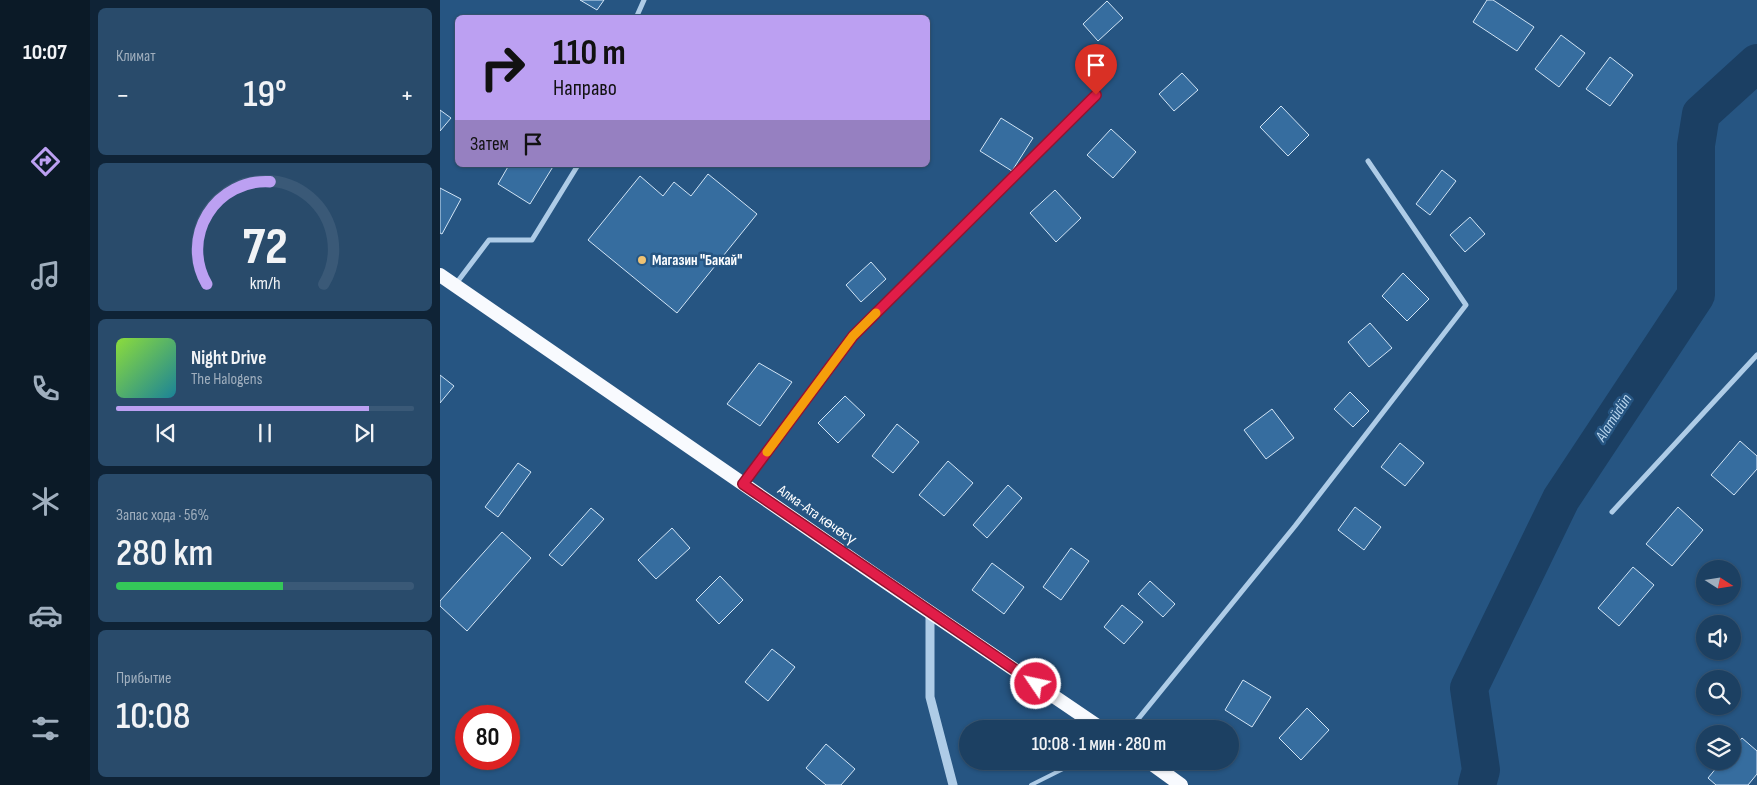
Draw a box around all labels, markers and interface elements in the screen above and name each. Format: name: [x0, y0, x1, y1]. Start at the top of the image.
text: 110 m: [553, 32, 626, 75]
icon: right: [470, 35, 535, 100]
text: 10:07: [23, 39, 67, 66]
pin: [1075, 44, 1117, 95]
text: Климат: [116, 47, 156, 66]
icon: arrive: [1082, 51, 1110, 79]
text: 19°: [243, 72, 287, 117]
text: Направо: [553, 75, 617, 102]
text: −: [116, 79, 130, 112]
text: +: [400, 79, 414, 112]
icon: arrive: [519, 130, 547, 158]
text: Затем: [470, 133, 509, 156]
icon: directions: [28, 144, 63, 179]
text: 72: [242, 216, 288, 279]
place label: Магазин "Бакай": [652, 251, 742, 270]
marker: Магазин "Бакай": [636, 254, 648, 266]
icon: music: [28, 258, 63, 293]
text: km/h: [250, 273, 280, 294]
text: Night Drive: [191, 347, 266, 370]
text: The Halogens: [191, 370, 262, 389]
icon: phone: [28, 371, 63, 406]
water label: Alamüdün: [1591, 390, 1636, 446]
icon: previous: [152, 419, 180, 447]
icon: pause: [251, 419, 279, 447]
icon: next: [350, 419, 378, 447]
street label: Алма-Ата көчөсү: [773, 480, 861, 549]
icon: climate: [28, 484, 63, 519]
text: Запас хода · 56%: [116, 506, 209, 525]
text: 280 km: [116, 531, 213, 576]
north arrow: [1696, 560, 1741, 605]
map controls: [1696, 560, 1741, 770]
icon: car: [28, 598, 63, 633]
button: sound: [1696, 615, 1741, 660]
position arrow: [1009, 657, 1061, 709]
text: Прибытие: [116, 669, 171, 688]
button: search: [1696, 670, 1741, 715]
text: 10:08: [116, 694, 190, 739]
speed limit sign: 80: [455, 705, 520, 770]
icon: filters: [28, 711, 63, 746]
button: layers: [1696, 725, 1741, 770]
text: 10:08 · 1 мин · 280 m: [1032, 733, 1166, 756]

